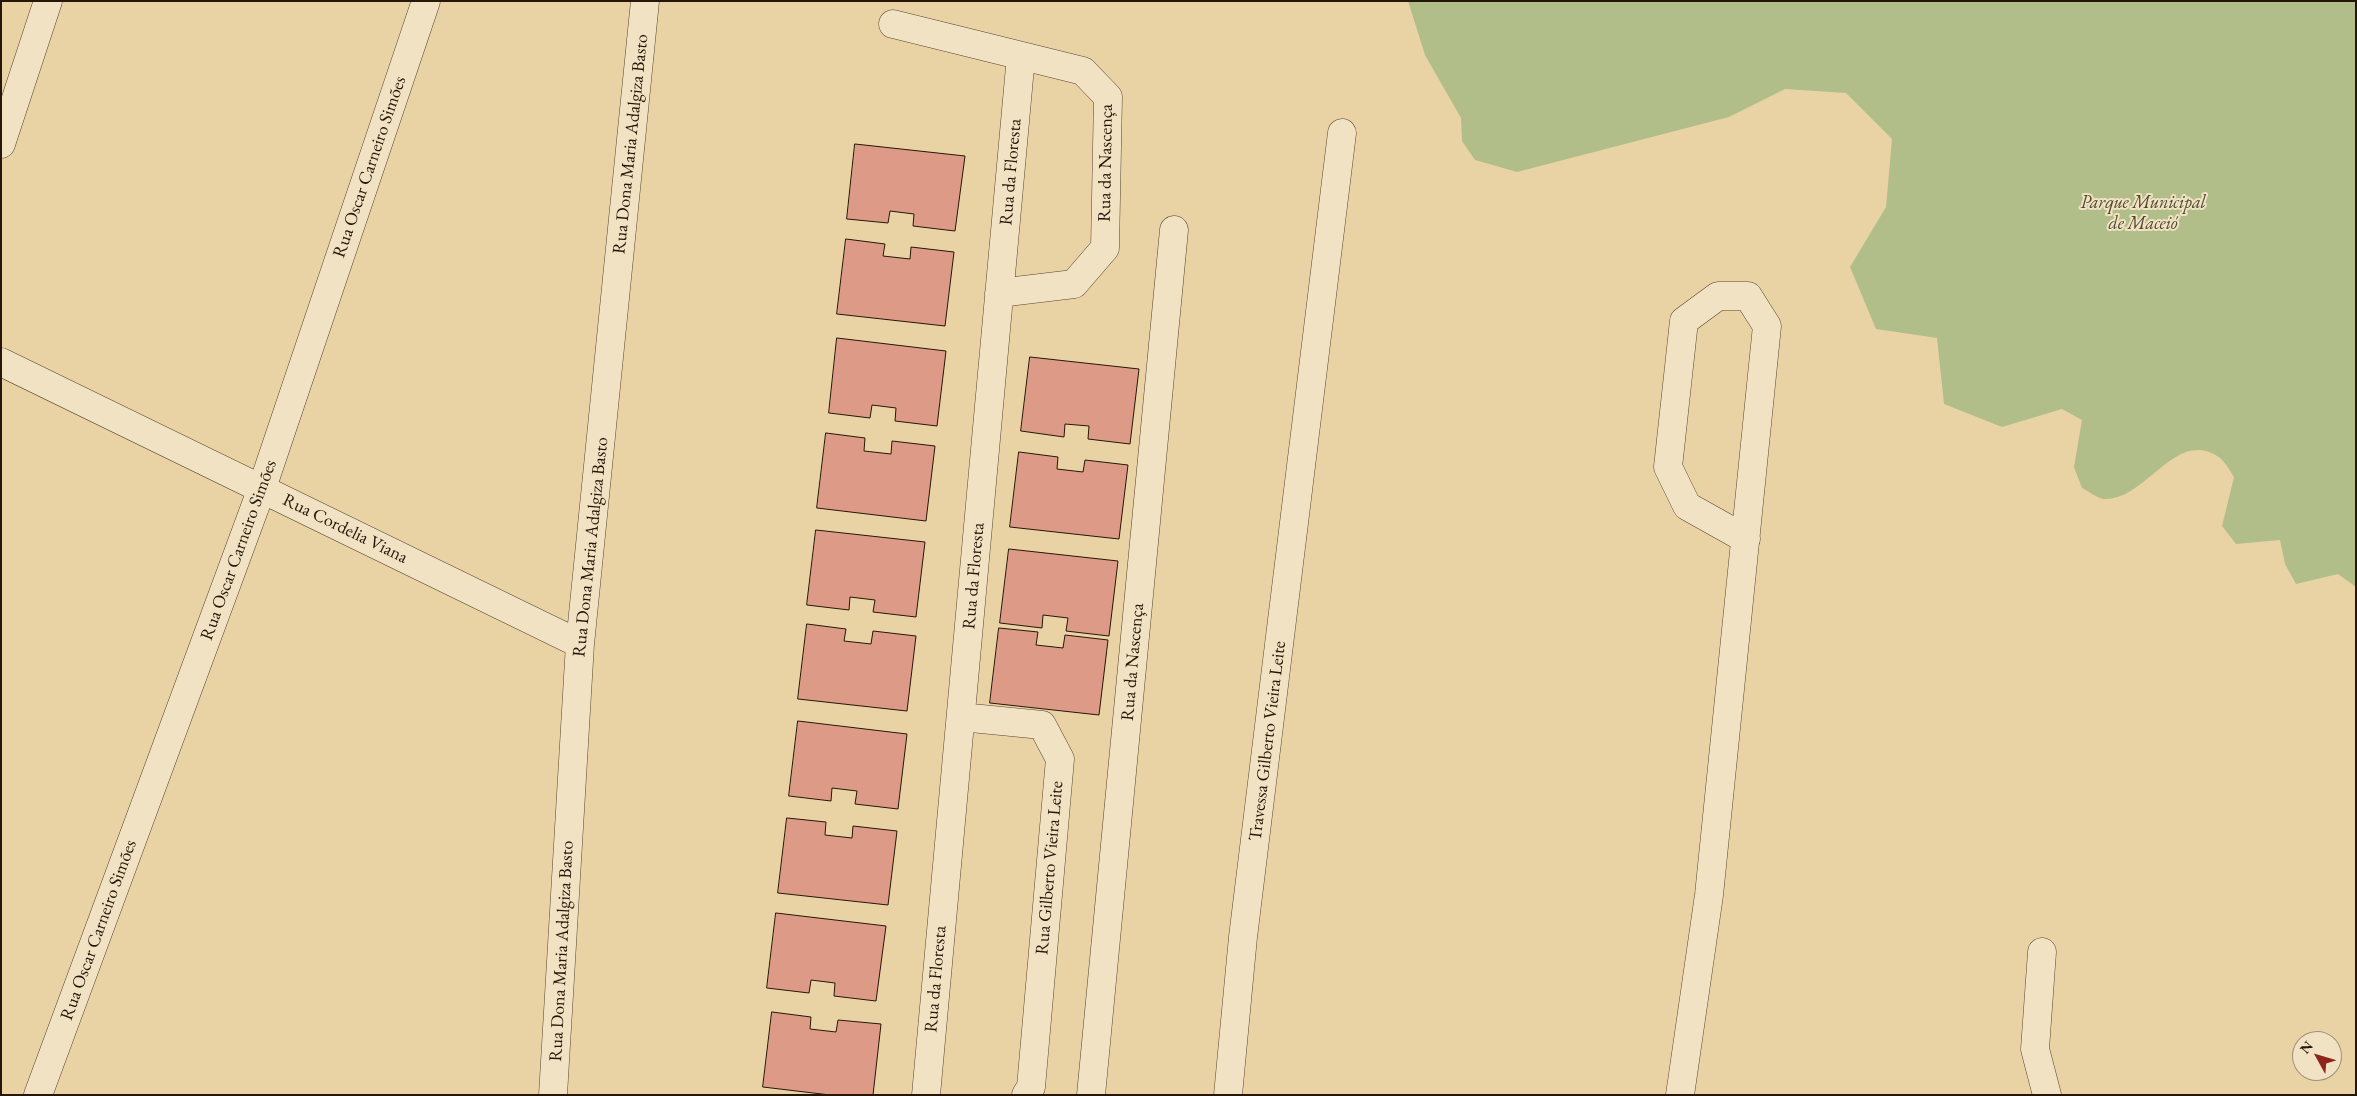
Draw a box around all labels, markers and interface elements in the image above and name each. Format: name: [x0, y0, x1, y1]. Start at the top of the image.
street label: Rua Dona Maria Adalgiza Basto: [609, 33, 653, 255]
street label: Rua Oscar Carneiro Simões: [329, 73, 411, 261]
street label: Rua da Nascença: [1094, 104, 1118, 222]
street label: Rua da Floresta: [996, 118, 1026, 226]
park label: Parque Municipal de Maceió: [2080, 192, 2206, 234]
street label: Rua Dona Maria Adalgiza Basto: [569, 436, 613, 658]
street label: Rua Oscar Carneiro Simões: [196, 457, 282, 643]
street label: Rua Cordelia Viana: [279, 489, 411, 569]
street label: Rua da Floresta: [959, 522, 989, 630]
street label: Rua da Nascença: [1117, 602, 1149, 722]
street label: Travessa Gilberto Vieira Leite: [1245, 640, 1291, 842]
street label: Rua Gilberto Vieira Leite: [1032, 780, 1068, 956]
street label: Rua Oscar Carneiro Simões: [56, 837, 142, 1023]
street label: Rua Dona Maria Adalgiza Basto: [545, 840, 579, 1062]
street label: Rua da Floresta: [921, 925, 951, 1033]
north arrow: [2292, 1031, 2342, 1081]
text: N: [2296, 1037, 2317, 1057]

